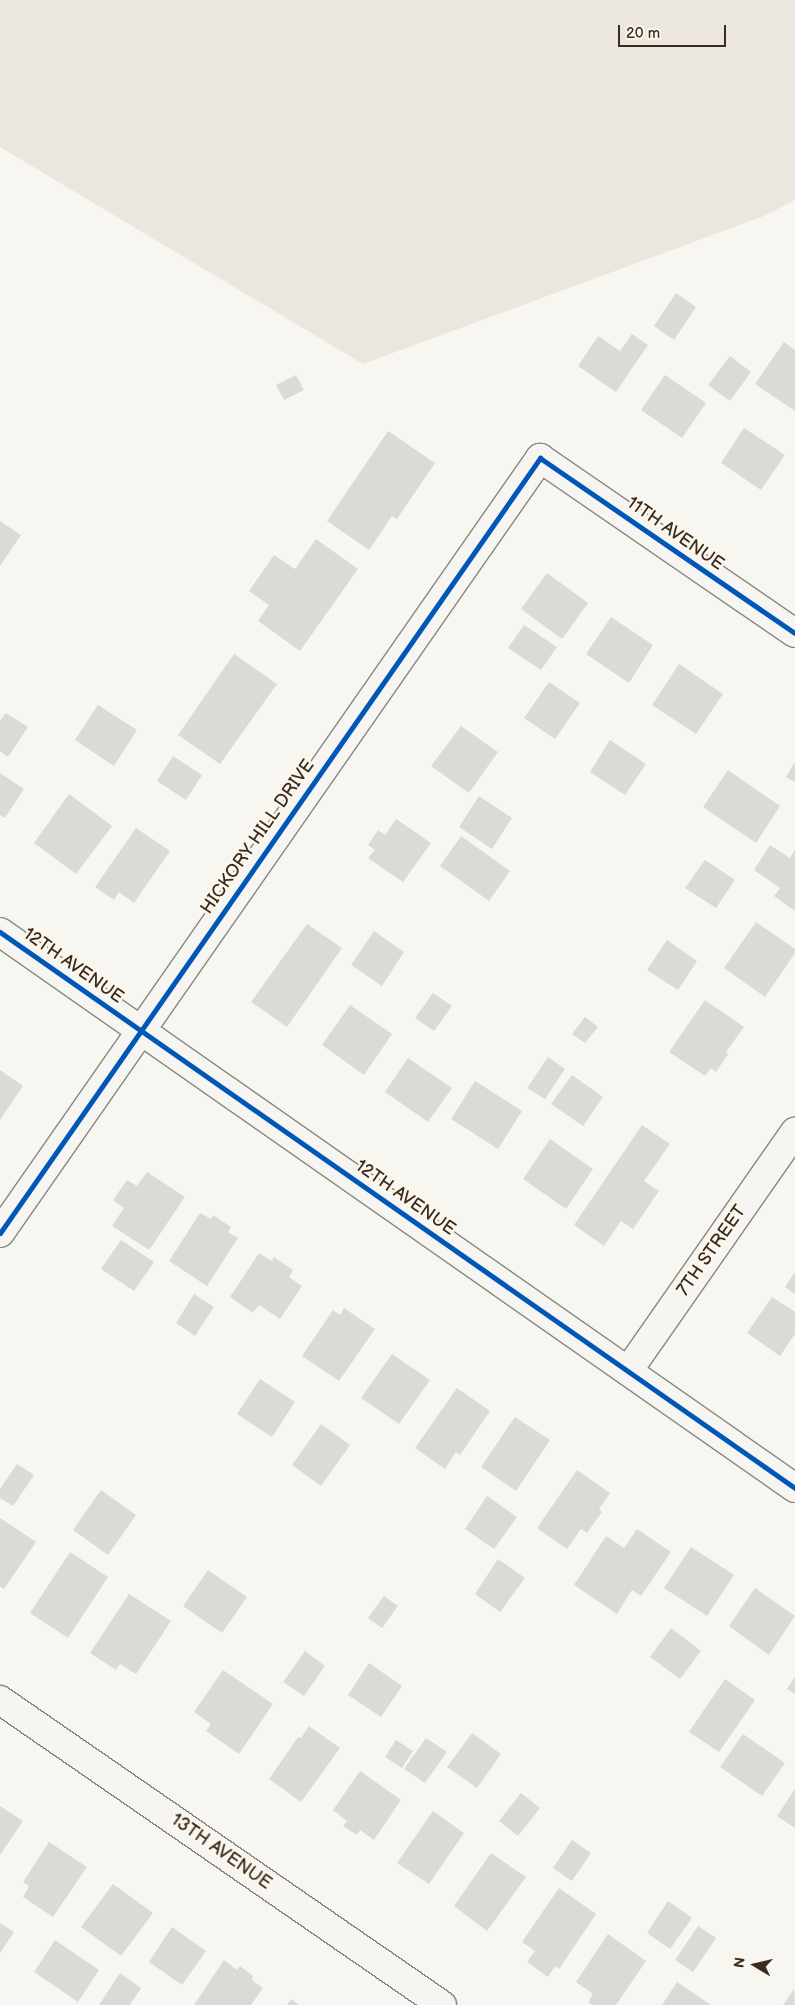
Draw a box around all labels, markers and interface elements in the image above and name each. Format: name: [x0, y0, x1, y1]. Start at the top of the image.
scale bar: [620, 15, 728, 47]
text: 20 m: [626, 24, 660, 43]
street label: 11TH AVENUE: [622, 493, 728, 575]
street label: HICKORY HILL DRIVE: [196, 756, 320, 918]
street label: 12TH AVENUE: [19, 923, 127, 1009]
street label: 12TH AVENUE: [351, 1155, 459, 1241]
street label: 7TH STREET: [673, 1201, 751, 1301]
street label: 13TH AVENUE: [167, 1809, 275, 1895]
north arrow: [730, 1940, 780, 1990]
text: N: [730, 1956, 749, 1969]

